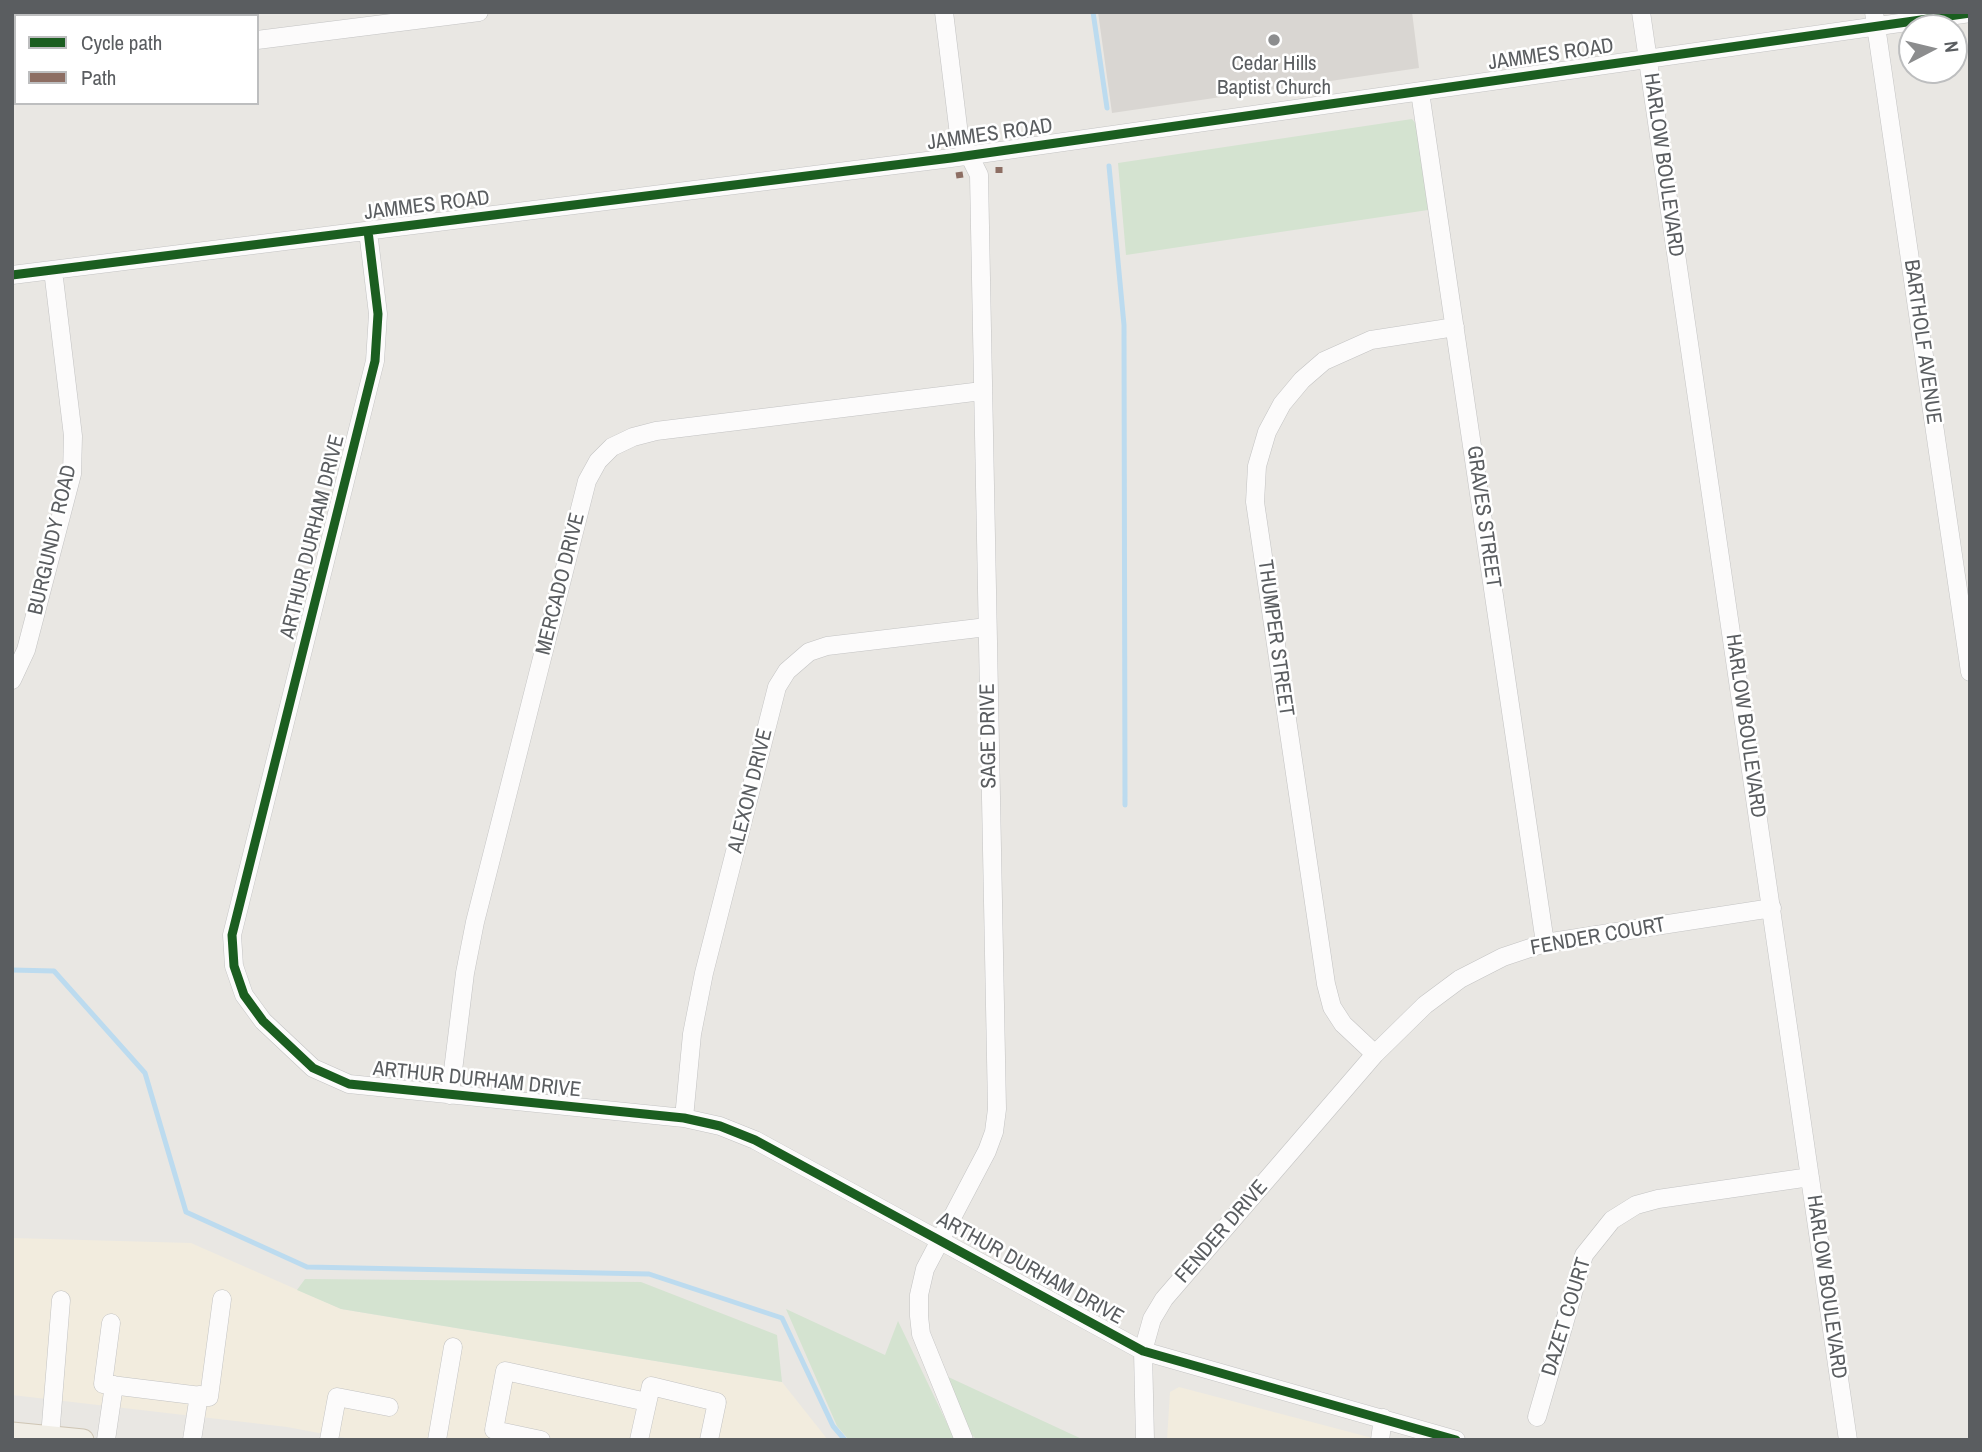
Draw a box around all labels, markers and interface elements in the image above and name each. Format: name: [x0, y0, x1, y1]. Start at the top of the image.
legend: [14, 14, 259, 105]
north arrow: [1898, 14, 1968, 84]
text: Cycle path: [81, 28, 162, 57]
marker: Cedar Hills Baptist Church: [1266, 32, 1282, 48]
street label: JAMMES ROAD: [1487, 34, 1615, 76]
text: N: [1938, 40, 1965, 54]
place label: Cedar Hills Baptist Church: [1217, 51, 1331, 101]
text: Path: [81, 63, 116, 92]
street label: HARLOW BOULEVARD: [1638, 71, 1688, 259]
street label: JAMMES ROAD: [926, 114, 1054, 156]
street label: JAMMES ROAD: [363, 186, 491, 226]
street label: BARTHOLF AVENUE: [1898, 258, 1946, 426]
street label: ARTHUR DURHAM DRIVE: [275, 432, 351, 642]
street label: GRAVES STREET: [1461, 444, 1505, 590]
street label: BURGUNDY ROAD: [24, 463, 82, 617]
street label: MERCADO DRIVE: [531, 510, 591, 658]
street label: THUMPER STREET: [1252, 558, 1298, 718]
street label: HARLOW BOULEVARD: [1720, 632, 1770, 820]
street label: SAGE DRIVE: [975, 683, 1003, 789]
street label: ALEXON DRIVE: [723, 726, 779, 856]
street label: FENDER COURT: [1529, 913, 1667, 961]
street label: ARTHUR DURHAM DRIVE: [372, 1057, 582, 1103]
street label: FENDER DRIVE: [1170, 1175, 1274, 1289]
street label: HARLOW BOULEVARD: [1801, 1193, 1851, 1381]
street label: ARTHUR DURHAM DRIVE: [932, 1207, 1128, 1331]
street label: DAZET COURT: [1537, 1255, 1597, 1379]

